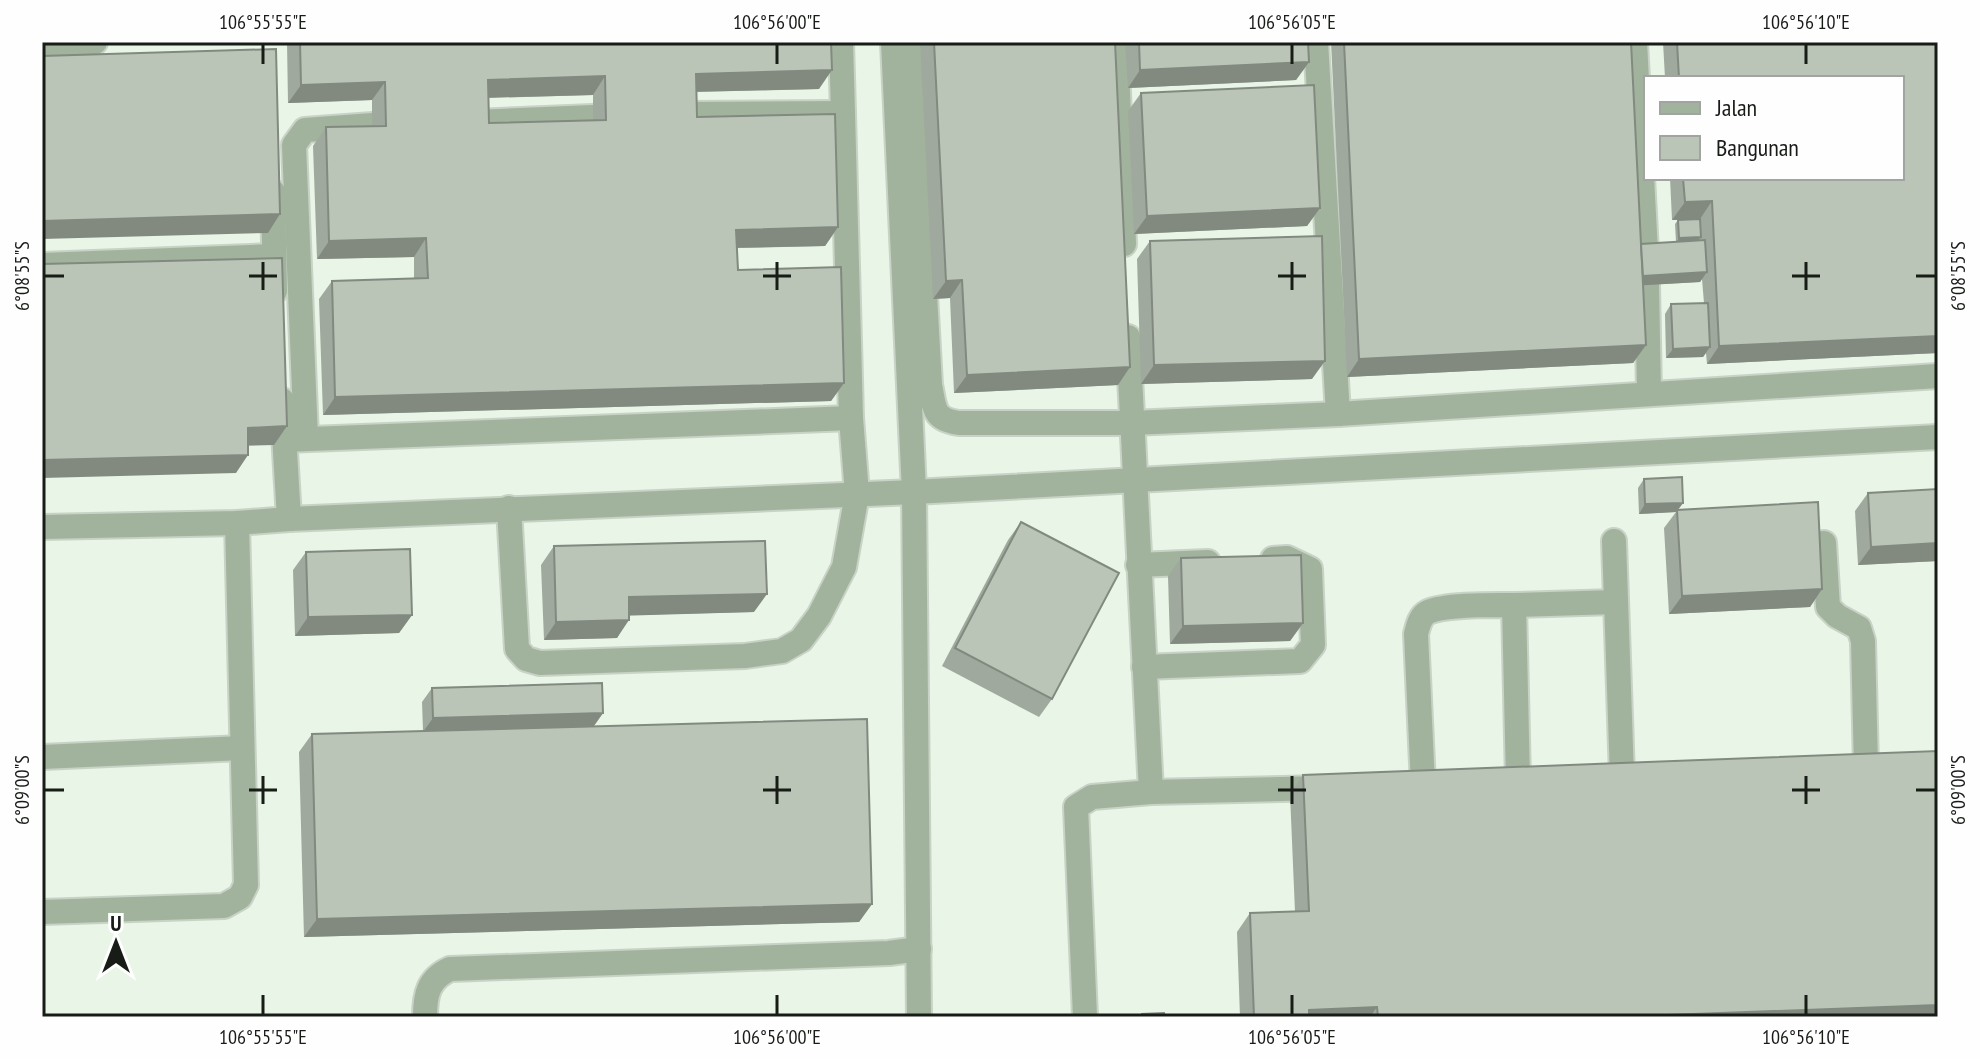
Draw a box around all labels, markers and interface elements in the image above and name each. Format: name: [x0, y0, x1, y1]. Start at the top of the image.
text: 106°55'55"E: [219, 9, 307, 35]
text: 106°56'00"E: [733, 9, 821, 35]
text: 106°56'05"E: [1248, 9, 1336, 35]
text: 106°56'10"E: [1762, 9, 1850, 35]
legend: [1644, 76, 1904, 180]
text: Jalan: [1715, 92, 1757, 123]
text: Bangunan: [1716, 132, 1799, 163]
text: 6°08'55"S: [9, 241, 35, 311]
text: 6°08'55"S: [1945, 241, 1971, 311]
text: 6°09'00"S: [9, 755, 35, 825]
text: 6°09'00"S: [1945, 755, 1971, 825]
north arrow: [76, 903, 156, 983]
text: U: [110, 909, 122, 937]
text: 106°55'55"E: [219, 1024, 307, 1050]
text: 106°56'00"E: [733, 1024, 821, 1050]
text: 106°56'05"E: [1248, 1024, 1336, 1050]
text: 106°56'10"E: [1762, 1024, 1850, 1050]

